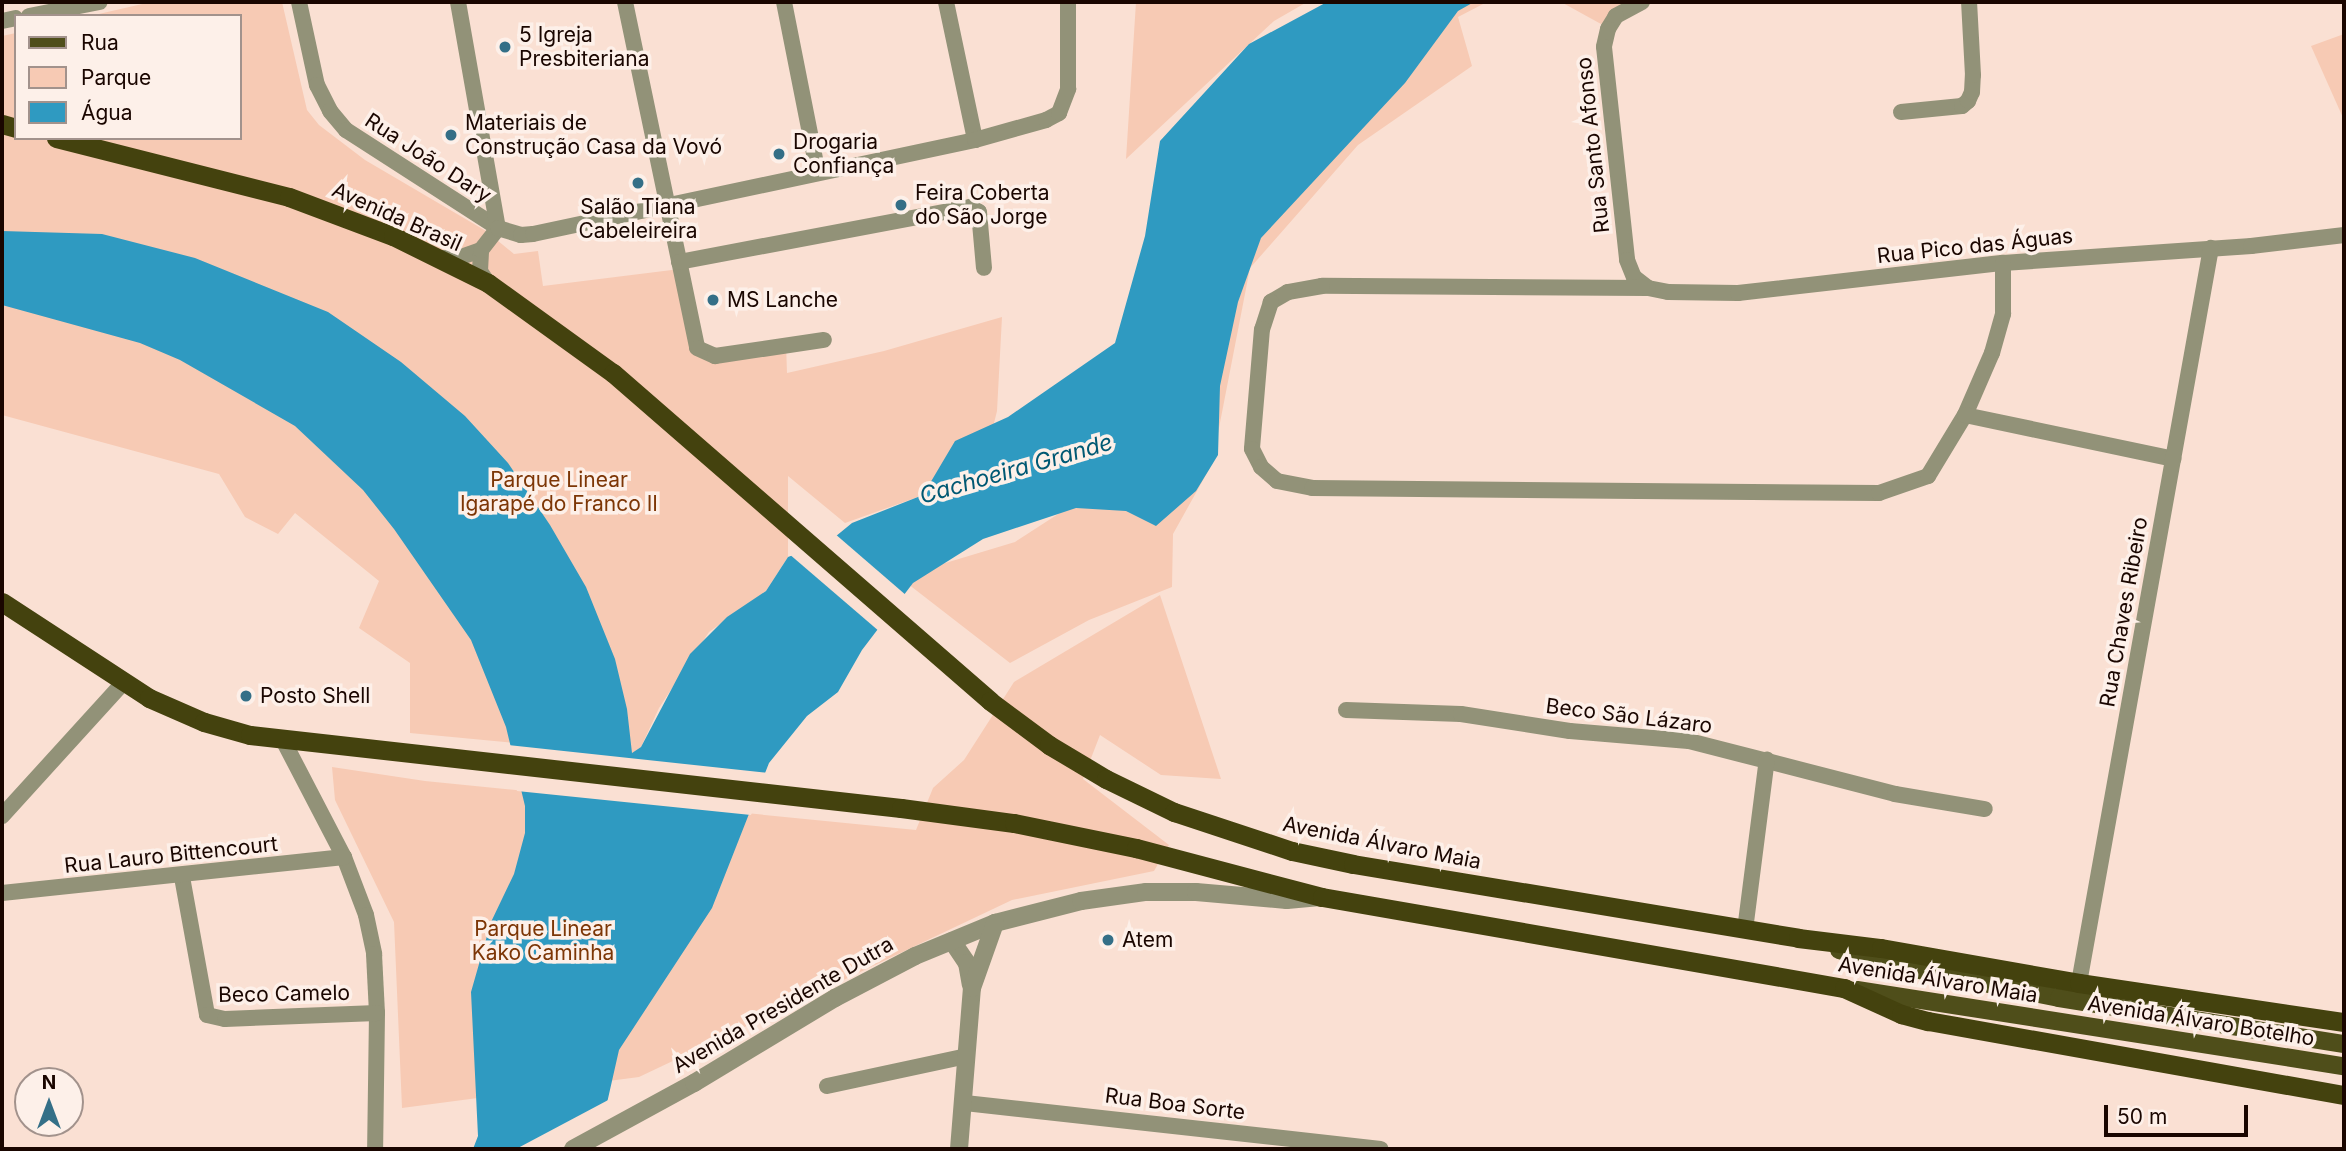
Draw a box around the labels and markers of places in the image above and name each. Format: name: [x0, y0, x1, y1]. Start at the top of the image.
place label: 5 Igreja Presbiteriana: [519, 22, 649, 72]
marker: 5 Igreja Presbiteriana: [497, 39, 513, 55]
place label: Materiais de Construção Casa da Vovó: [465, 110, 722, 160]
marker: Materiais de Construção Casa da Vovó: [443, 127, 459, 143]
place label: Drogaria Confiança: [793, 129, 894, 179]
marker: Drogaria Confiança: [771, 146, 787, 162]
marker: Salão Tiana Cabeleireira: [630, 175, 646, 191]
place label: Feira Coberta do São Jorge: [915, 180, 1050, 230]
place label: Salão Tiana Cabeleireira: [578, 194, 698, 244]
marker: Feira Coberta do São Jorge: [893, 197, 909, 213]
place label: MS Lanche: [727, 287, 838, 313]
marker: MS Lanche: [705, 292, 721, 308]
place label: Posto Shell: [260, 683, 370, 709]
marker: Posto Shell: [238, 688, 254, 704]
place label: Atem: [1122, 927, 1173, 953]
marker: Atem: [1100, 932, 1116, 948]

